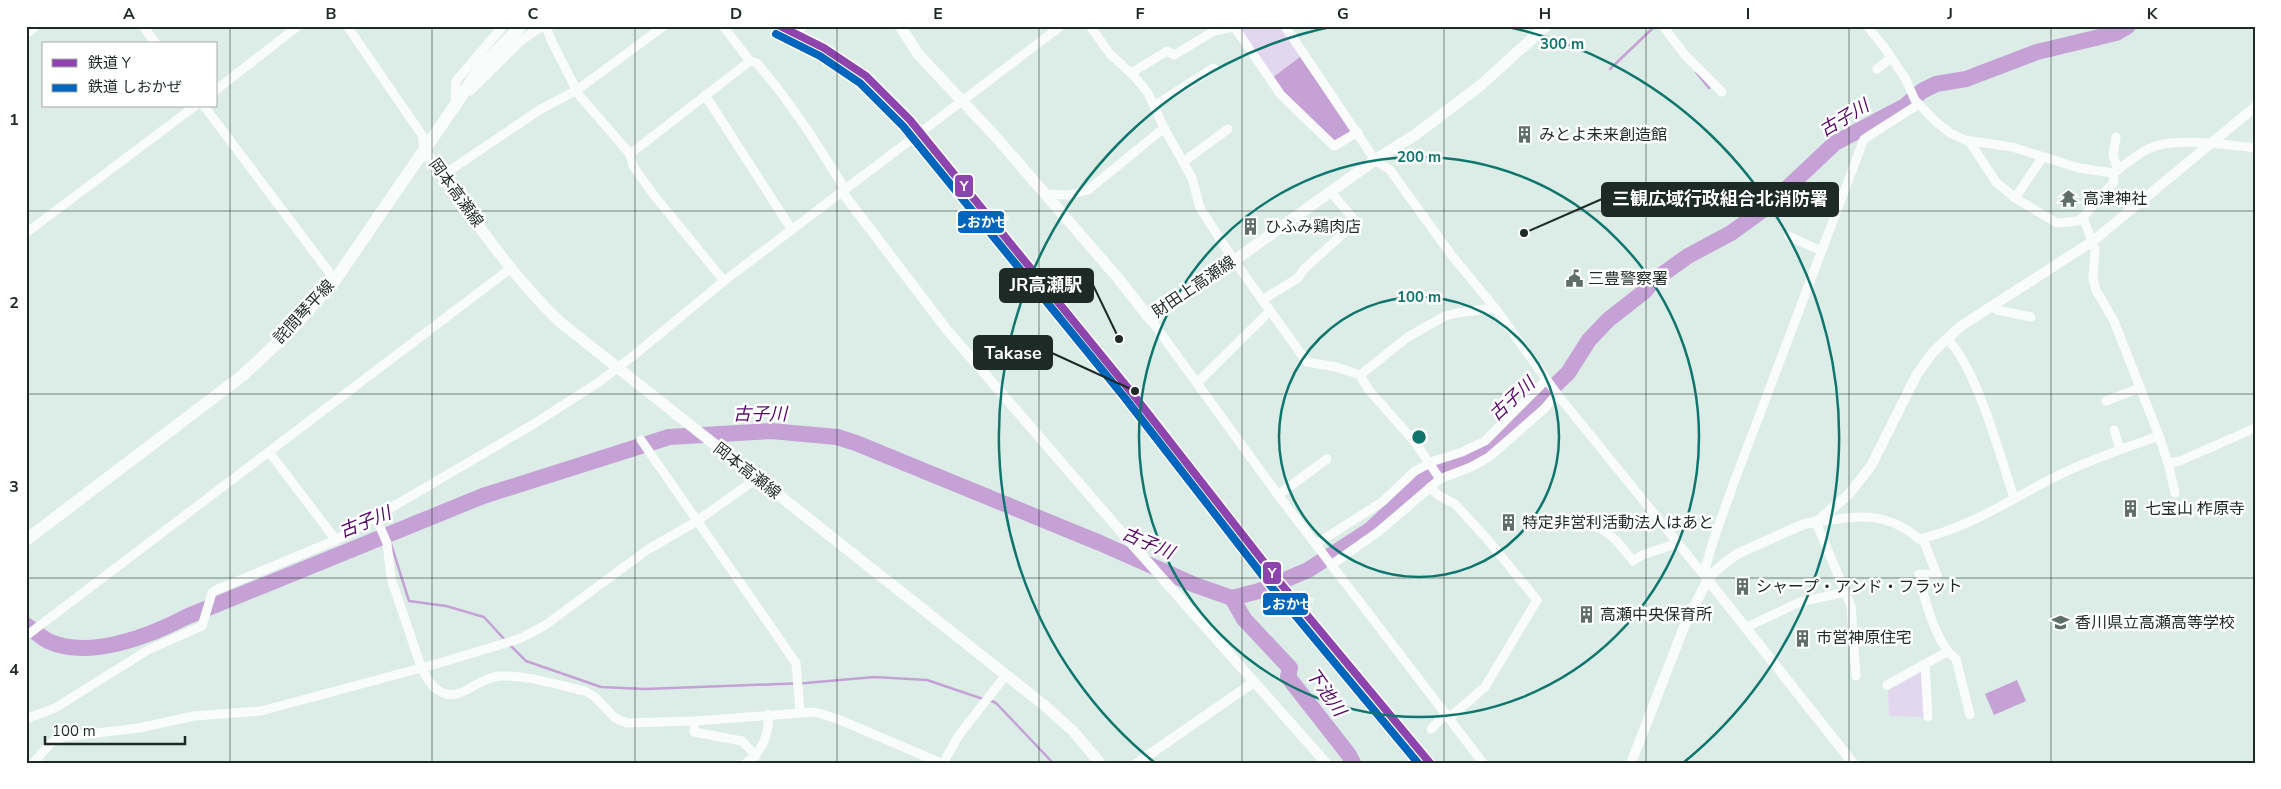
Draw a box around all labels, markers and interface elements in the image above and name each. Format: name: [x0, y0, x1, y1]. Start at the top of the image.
text: A: [123, 3, 135, 25]
text: B: [325, 3, 337, 25]
text: C: [528, 3, 539, 25]
text: D: [730, 3, 742, 25]
text: E: [933, 3, 943, 25]
text: F: [1136, 3, 1145, 25]
text: G: [1337, 3, 1349, 25]
text: H: [1539, 3, 1551, 25]
text: I: [1746, 3, 1750, 25]
text: J: [1946, 3, 1953, 25]
text: K: [2147, 3, 2159, 25]
text: 300 m: [1540, 34, 1584, 54]
legend: [42, 42, 218, 108]
text: 鉄道 Y: [88, 53, 132, 73]
text: 鉄道 しおかぜ: [88, 77, 182, 97]
water label: 古子川: [1815, 93, 1875, 142]
text: 1: [9, 109, 19, 131]
place label: みとよ未来創造館: [1539, 124, 1667, 146]
building icon: みとよ未来創造館: [1515, 125, 1535, 145]
text: 200 m: [1397, 147, 1441, 167]
street label: 岡本高瀬線: [424, 154, 488, 232]
line badge: Y: [954, 174, 974, 198]
text: Y: [959, 177, 969, 196]
callout: 三観広域行政組合北消防署: [1602, 183, 1838, 216]
text: 三観広域行政組合北消防署: [1612, 187, 1828, 211]
place label: 高津神社: [2083, 188, 2147, 210]
temple icon: 高津神社: [2059, 189, 2079, 209]
line badge: しおかぜ: [957, 210, 1005, 234]
text: しおかぜ: [953, 213, 1009, 232]
place label: ひふみ鶏肉店: [1265, 216, 1361, 238]
building icon: ひふみ鶏肉店: [1241, 217, 1261, 237]
street label: 財田上高瀬線: [1148, 251, 1240, 323]
place label: 三豊警察署: [1588, 268, 1668, 290]
callout: JR高瀬駅: [1000, 269, 1093, 302]
public building icon: 三豊警察署: [1564, 269, 1584, 289]
text: JR高瀬駅: [1009, 273, 1082, 297]
street label: 詫間琴平線: [269, 275, 339, 349]
text: 100 m: [1397, 287, 1441, 307]
text: 2: [9, 292, 19, 314]
callout: Takase: [974, 336, 1052, 369]
text: Takase: [984, 341, 1042, 365]
water label: 古子川: [1484, 370, 1541, 426]
water label: 古子川: [733, 402, 789, 426]
centre of rings: [1410, 428, 1428, 446]
street label: 岡本高瀬線: [709, 438, 785, 504]
text: 3: [9, 476, 19, 498]
place label: 七宝山 柞原寺: [2145, 498, 2245, 520]
building icon: 七宝山 柞原寺: [2121, 499, 2141, 519]
water label: 古子川: [335, 500, 396, 543]
place label: 特定非営利活動法人はあと: [1522, 512, 1714, 534]
building icon: 特定非営利活動法人はあと: [1498, 513, 1518, 533]
water label: 古子川: [1118, 521, 1179, 565]
line badge: Y: [1262, 561, 1282, 585]
text: Y: [1267, 564, 1277, 583]
place label: シャープ・アンド・フラット: [1756, 576, 1962, 598]
building icon: シャープ・アンド・フラット: [1732, 577, 1752, 597]
line badge: しおかぜ: [1262, 592, 1309, 616]
text: しおかぜ: [1258, 595, 1314, 614]
place label: 高瀬中央保育所: [1600, 604, 1712, 626]
building icon: 高瀬中央保育所: [1576, 605, 1596, 625]
place label: 香川県立高瀬高等学校: [2075, 612, 2235, 634]
school or university icon: 香川県立高瀬高等学校: [2051, 613, 2071, 633]
place label: 市営神原住宅: [1816, 627, 1912, 649]
building icon: 市営神原住宅: [1792, 628, 1812, 648]
text: 4: [9, 659, 19, 681]
water label: 下池川: [1301, 663, 1352, 723]
scale bar: [45, 714, 185, 746]
text: 100 m: [52, 721, 96, 741]

